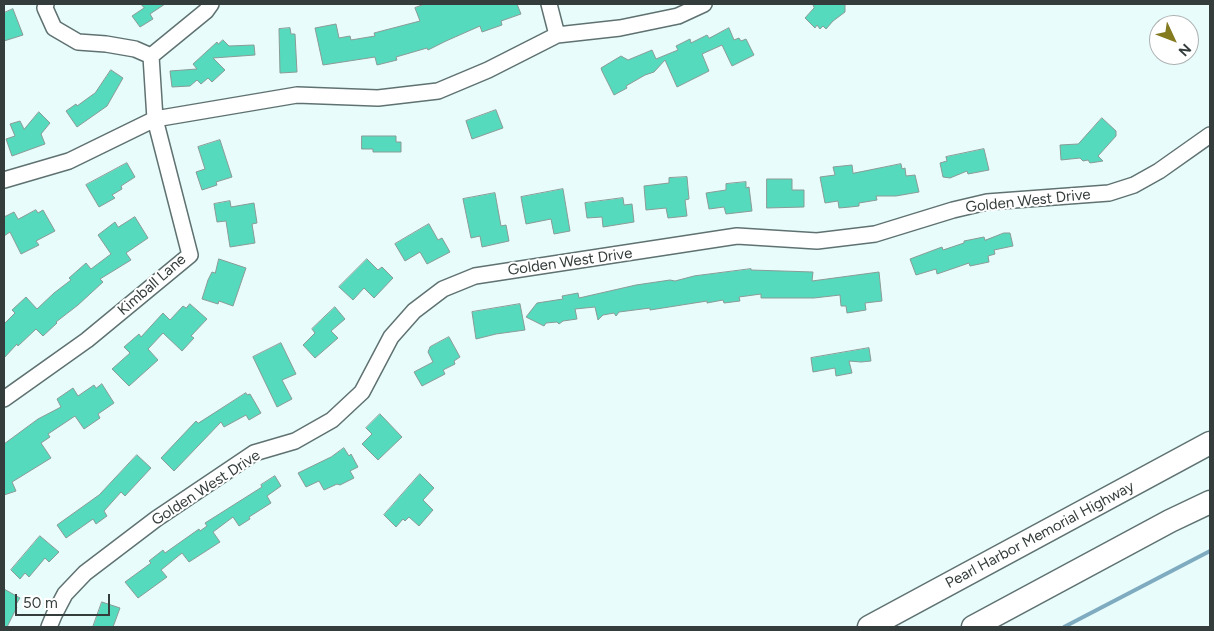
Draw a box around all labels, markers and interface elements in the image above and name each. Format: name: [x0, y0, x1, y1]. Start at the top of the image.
north arrow: [1149, 15, 1199, 65]
text: N: [1175, 40, 1195, 60]
street label: Golden West Drive: [965, 185, 1091, 217]
street label: Golden West Drive: [507, 244, 633, 280]
street label: Kimball Lane: [114, 251, 190, 319]
street label: Golden West Drive: [148, 446, 264, 530]
street label: Pearl Harbor Memorial Highway: [943, 478, 1137, 592]
scale bar: [18, 584, 112, 616]
text: 50 m: [23, 594, 58, 612]

